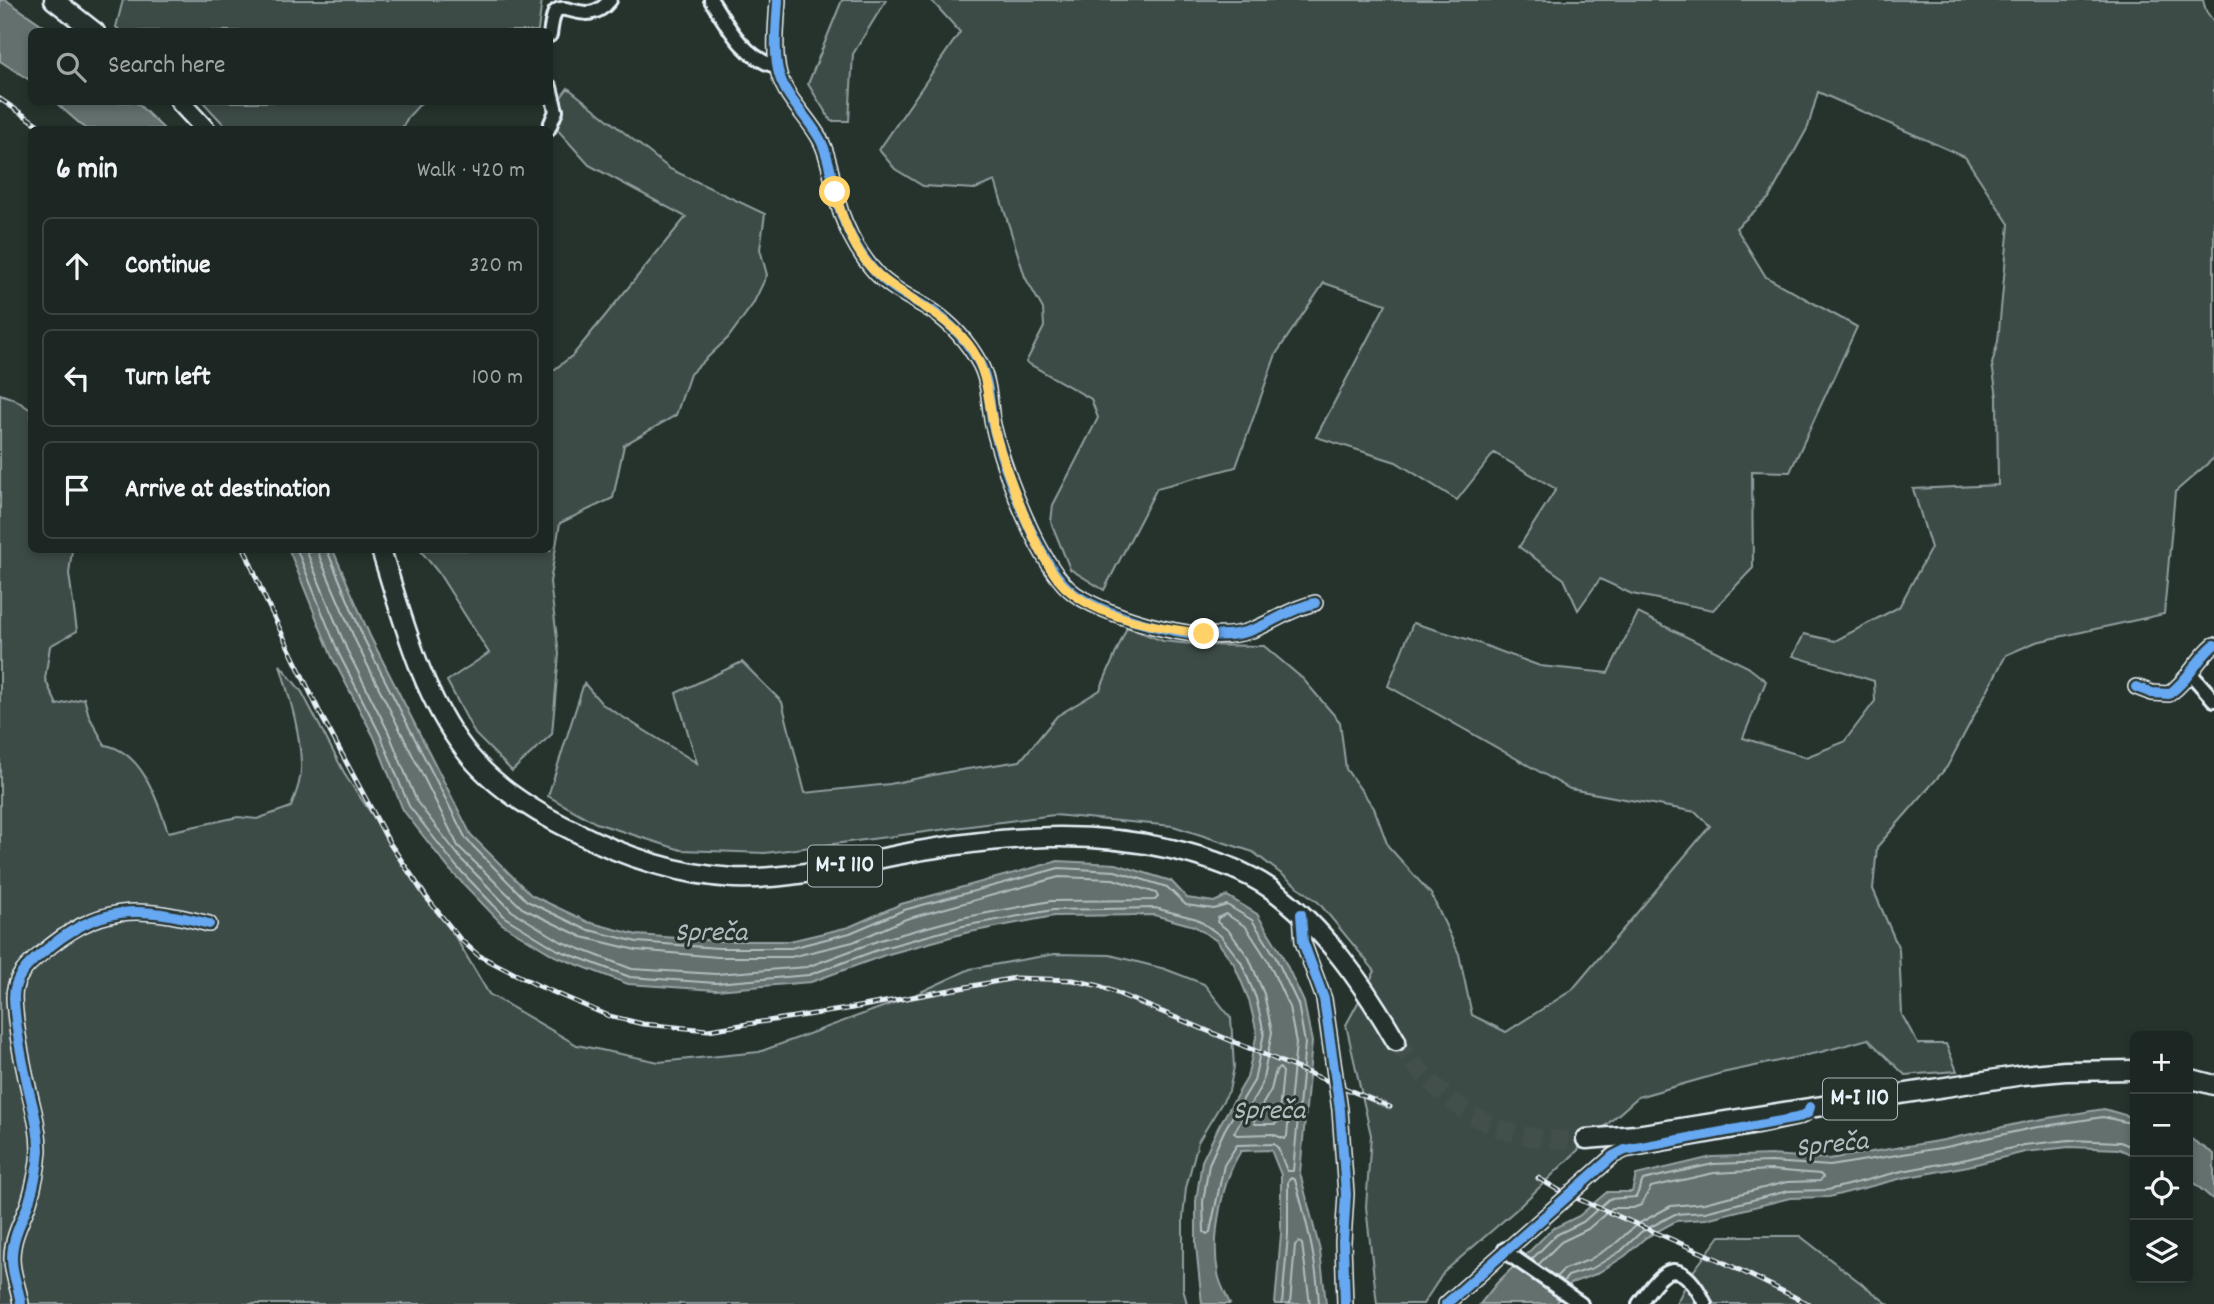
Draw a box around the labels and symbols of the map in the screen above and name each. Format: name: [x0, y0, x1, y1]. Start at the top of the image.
route start: [819, 176, 850, 207]
route end: [1188, 618, 1219, 649]
road number: M-I 110: [808, 846, 882, 886]
water label: Spreča: [675, 915, 749, 955]
road number: M-I 110: [1823, 1078, 1897, 1120]
water label: Spreča: [1233, 1093, 1307, 1133]
water label: Spreča: [1794, 1123, 1872, 1171]

